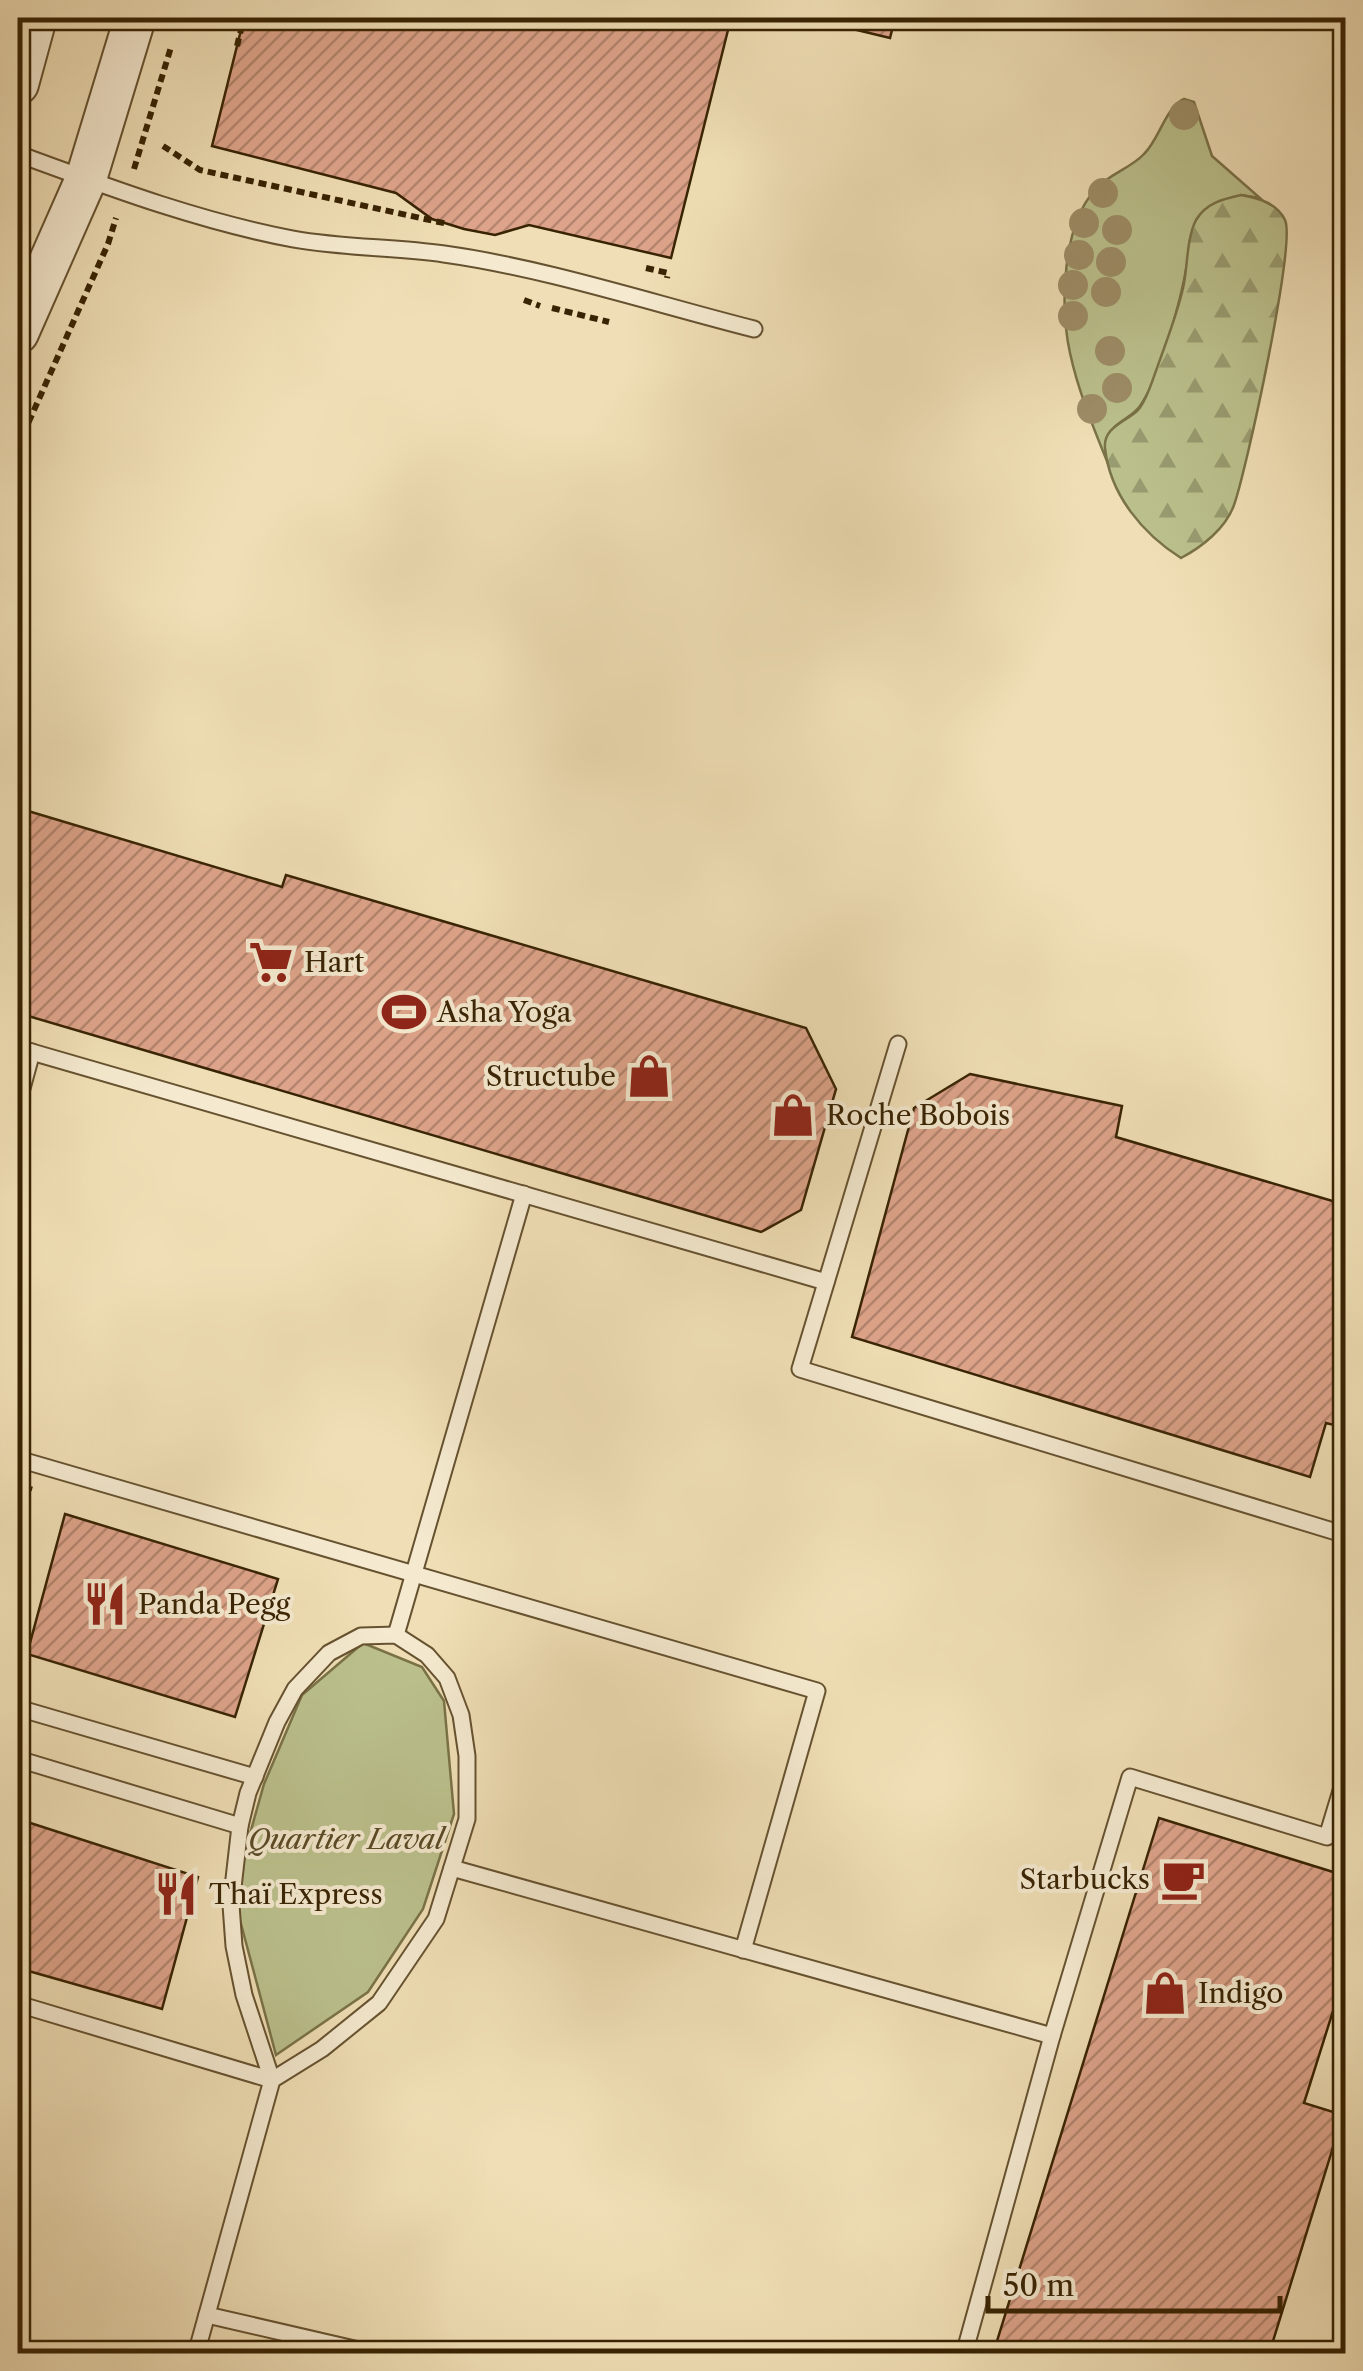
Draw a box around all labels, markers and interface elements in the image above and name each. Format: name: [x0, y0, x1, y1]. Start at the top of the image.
supermarket icon: Hart: [247, 938, 295, 986]
place label: Hart: [304, 945, 364, 979]
sports icon: Asha Yoga: [380, 988, 428, 1036]
place label: Asha Yoga: [436, 995, 572, 1029]
shop icon: Structube: [625, 1052, 673, 1100]
place label: Structube: [486, 1059, 616, 1093]
shop icon: Roche Bobois: [769, 1091, 817, 1139]
place label: Roche Bobois: [826, 1098, 1010, 1132]
restaurant icon: Panda Pegg: [81, 1580, 129, 1628]
place label: Panda Pegg: [138, 1587, 290, 1621]
park label: Quartier Laval: [248, 1822, 447, 1856]
cafe icon: Starbucks: [1159, 1855, 1207, 1903]
place label: Starbucks: [1020, 1862, 1150, 1896]
restaurant icon: Thaï Express: [152, 1870, 200, 1918]
place label: Thaï Express: [209, 1877, 383, 1911]
shop icon: Indigo: [1141, 1969, 1189, 2017]
place label: Indigo: [1198, 1976, 1283, 2010]
scale bar: [988, 2251, 1280, 2313]
text: 50 m: [1003, 2267, 1074, 2304]

